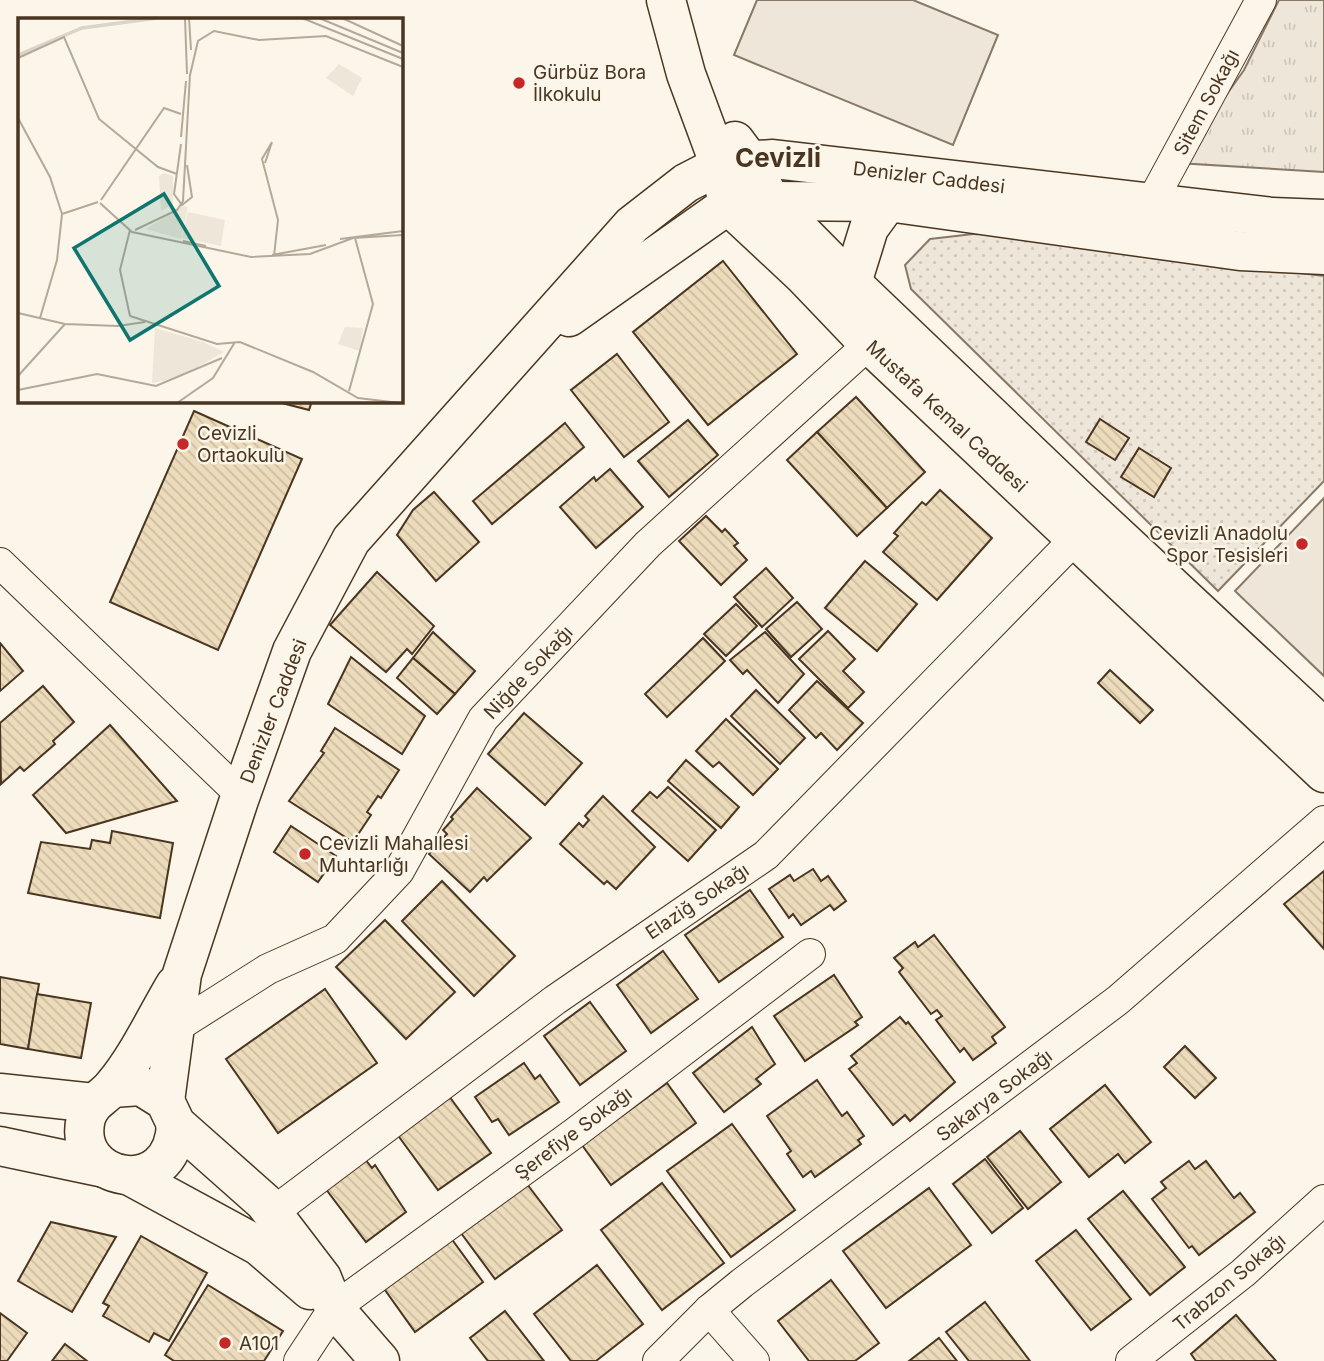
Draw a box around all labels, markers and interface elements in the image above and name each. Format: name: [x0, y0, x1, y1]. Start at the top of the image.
inset map: [18, 18, 402, 402]
street label: Sitem Sokağı: [1169, 45, 1244, 159]
place label: Gürbüz Bora İlkokulu: [533, 61, 646, 106]
marker: Gürbüz Bora İlkokulu: [511, 75, 527, 91]
district label: Cevizli: [735, 142, 821, 173]
street label: Denizler Caddesi: [852, 157, 1006, 198]
street label: Mustafa Kemal Caddesi: [861, 336, 1032, 497]
place label: Cevizli Ortaokulu: [197, 422, 285, 467]
marker: Cevizli Ortaokulu: [175, 436, 191, 452]
place label: Cevizli Anadolu Spor Tesisleri: [1149, 522, 1288, 567]
marker: Cevizli Anadolu Spor Tesisleri: [1294, 536, 1310, 552]
street label: Niğde Sokağı: [479, 621, 578, 724]
street label: Denizler Caddesi: [235, 636, 312, 787]
place label: Cevizli Mahallesi Muhtarlığı: [319, 832, 469, 877]
marker: Cevizli Mahallesi Muhtarlığı: [297, 846, 313, 862]
street label: Elaziğ Sokağı: [641, 858, 753, 944]
street label: Sakarya Sokağı: [932, 1044, 1057, 1146]
street label: Şerefiye Sokağı: [510, 1082, 636, 1185]
street label: Trabzon Sokağı: [1169, 1229, 1290, 1336]
place label: A101: [239, 1332, 279, 1355]
marker: A101: [217, 1335, 233, 1351]

